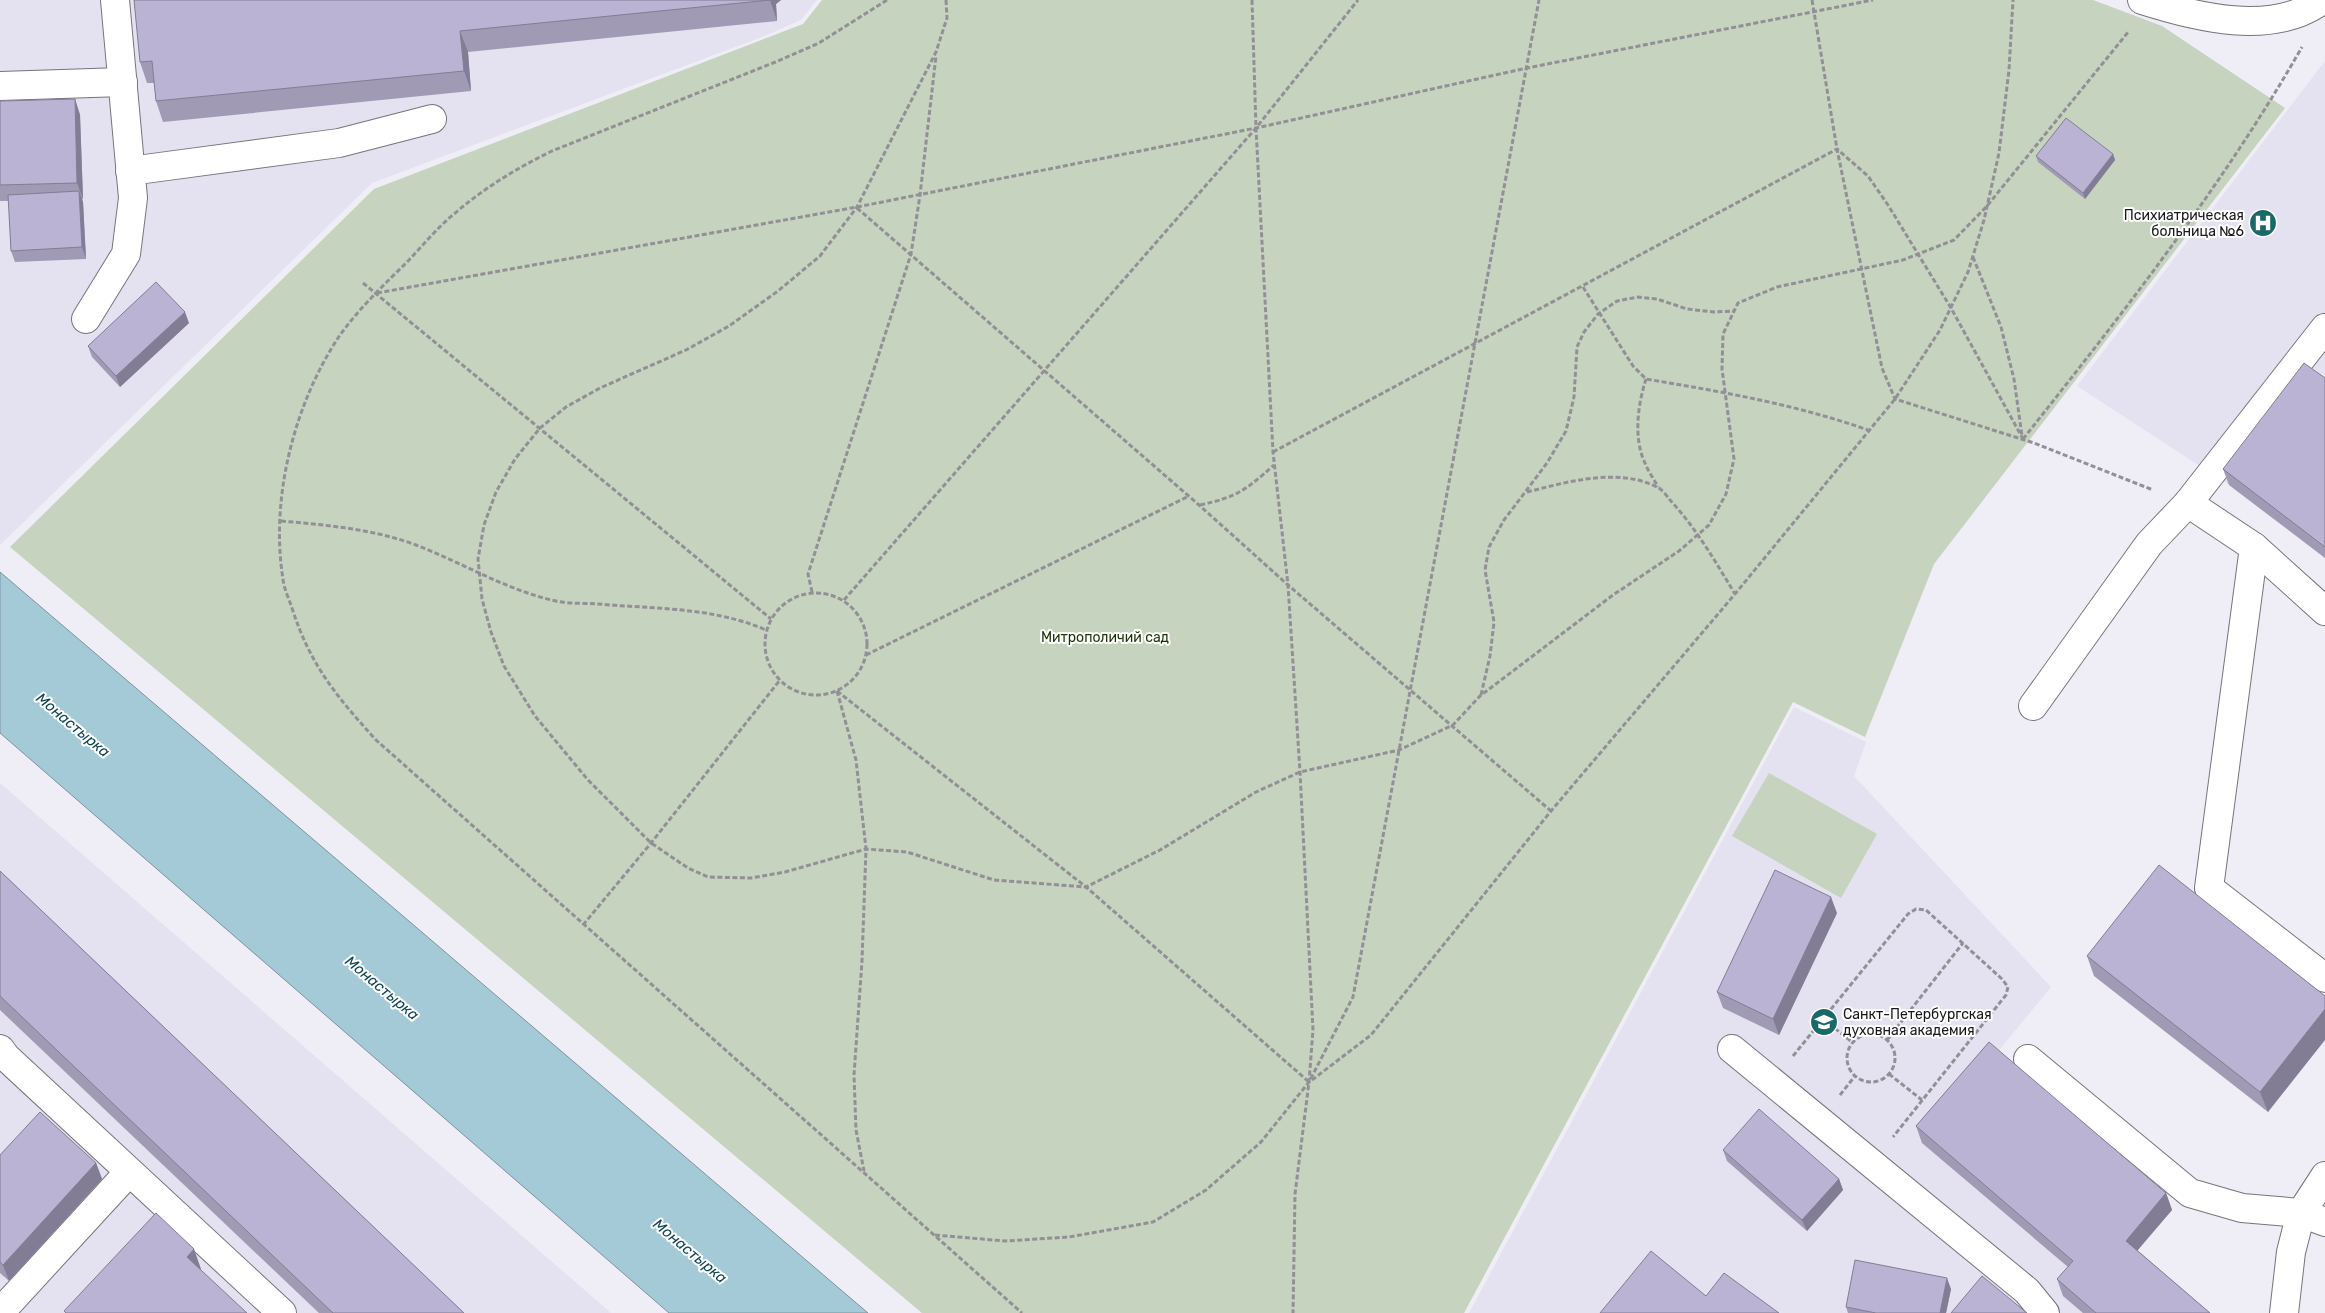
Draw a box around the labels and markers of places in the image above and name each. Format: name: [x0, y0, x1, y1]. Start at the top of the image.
place label: Психиатрическая больница №6: [2124, 207, 2244, 240]
hospital icon: Психиатрическая больница №6: [2248, 208, 2278, 238]
place label: Санкт-Петербургская духовная академия: [1843, 1006, 1992, 1039]
school or university icon: Санкт-Петербургская духовная академия: [1809, 1007, 1839, 1037]

